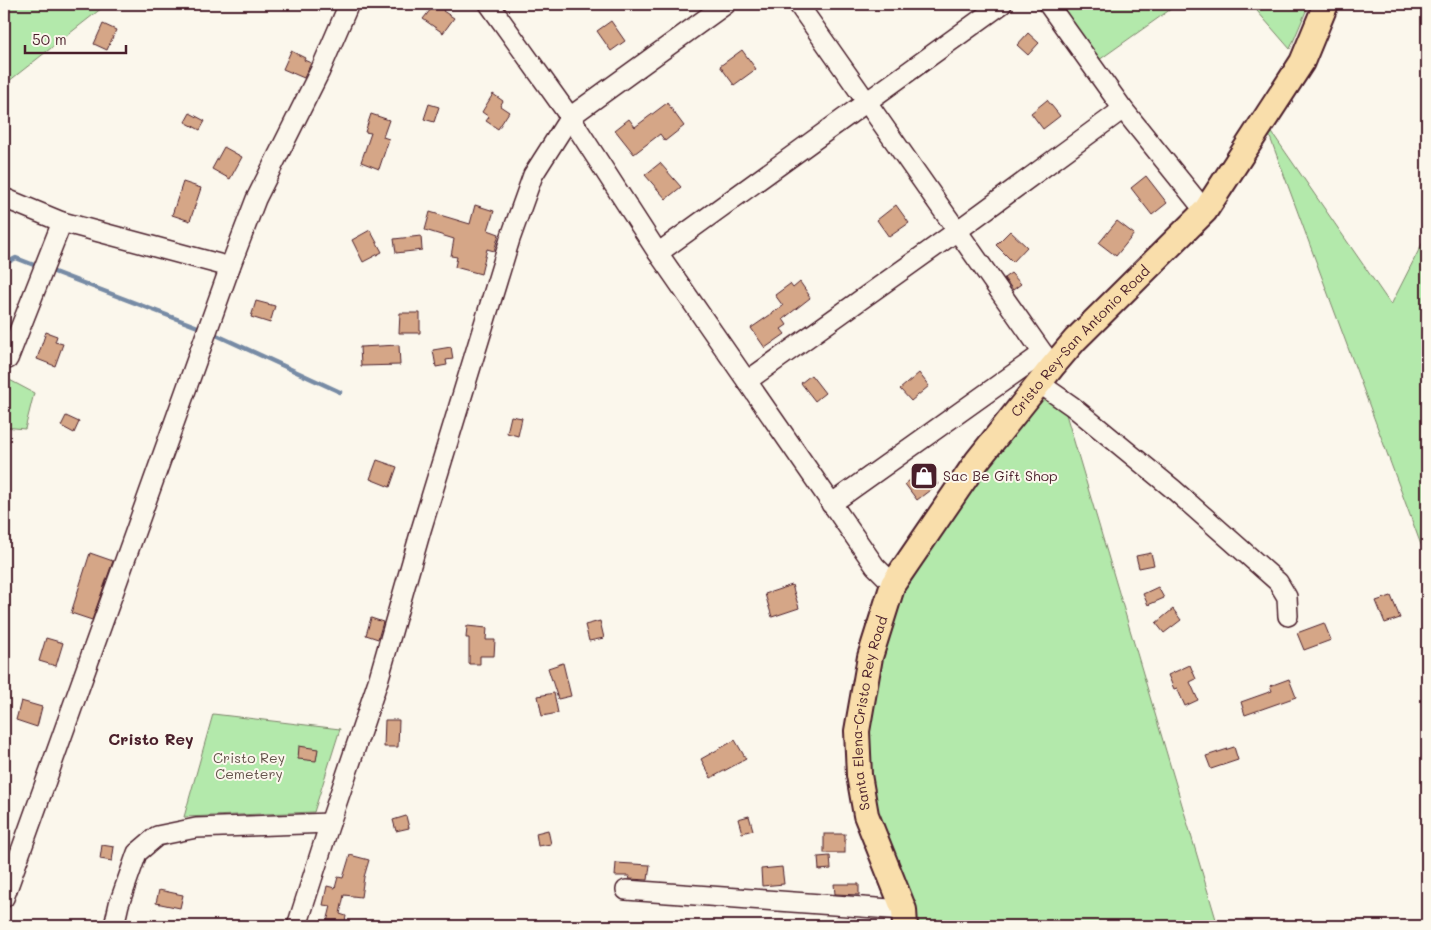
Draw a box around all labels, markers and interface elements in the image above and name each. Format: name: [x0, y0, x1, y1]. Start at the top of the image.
scale bar: [25, 22, 126, 54]
text: 50 m: [32, 29, 67, 49]
street label: Cristo Rey-San Antonio Road: [1006, 261, 1154, 420]
shop icon: Sac Be Gift Shop: [909, 461, 939, 491]
place label: Sac Be Gift Shop: [943, 466, 1058, 485]
street label: Santa Elena-Cristo Rey Road: [847, 613, 891, 812]
district label: Cristo Rey: [108, 728, 194, 749]
park label: Cristo Rey Cemetery: [213, 748, 285, 783]

